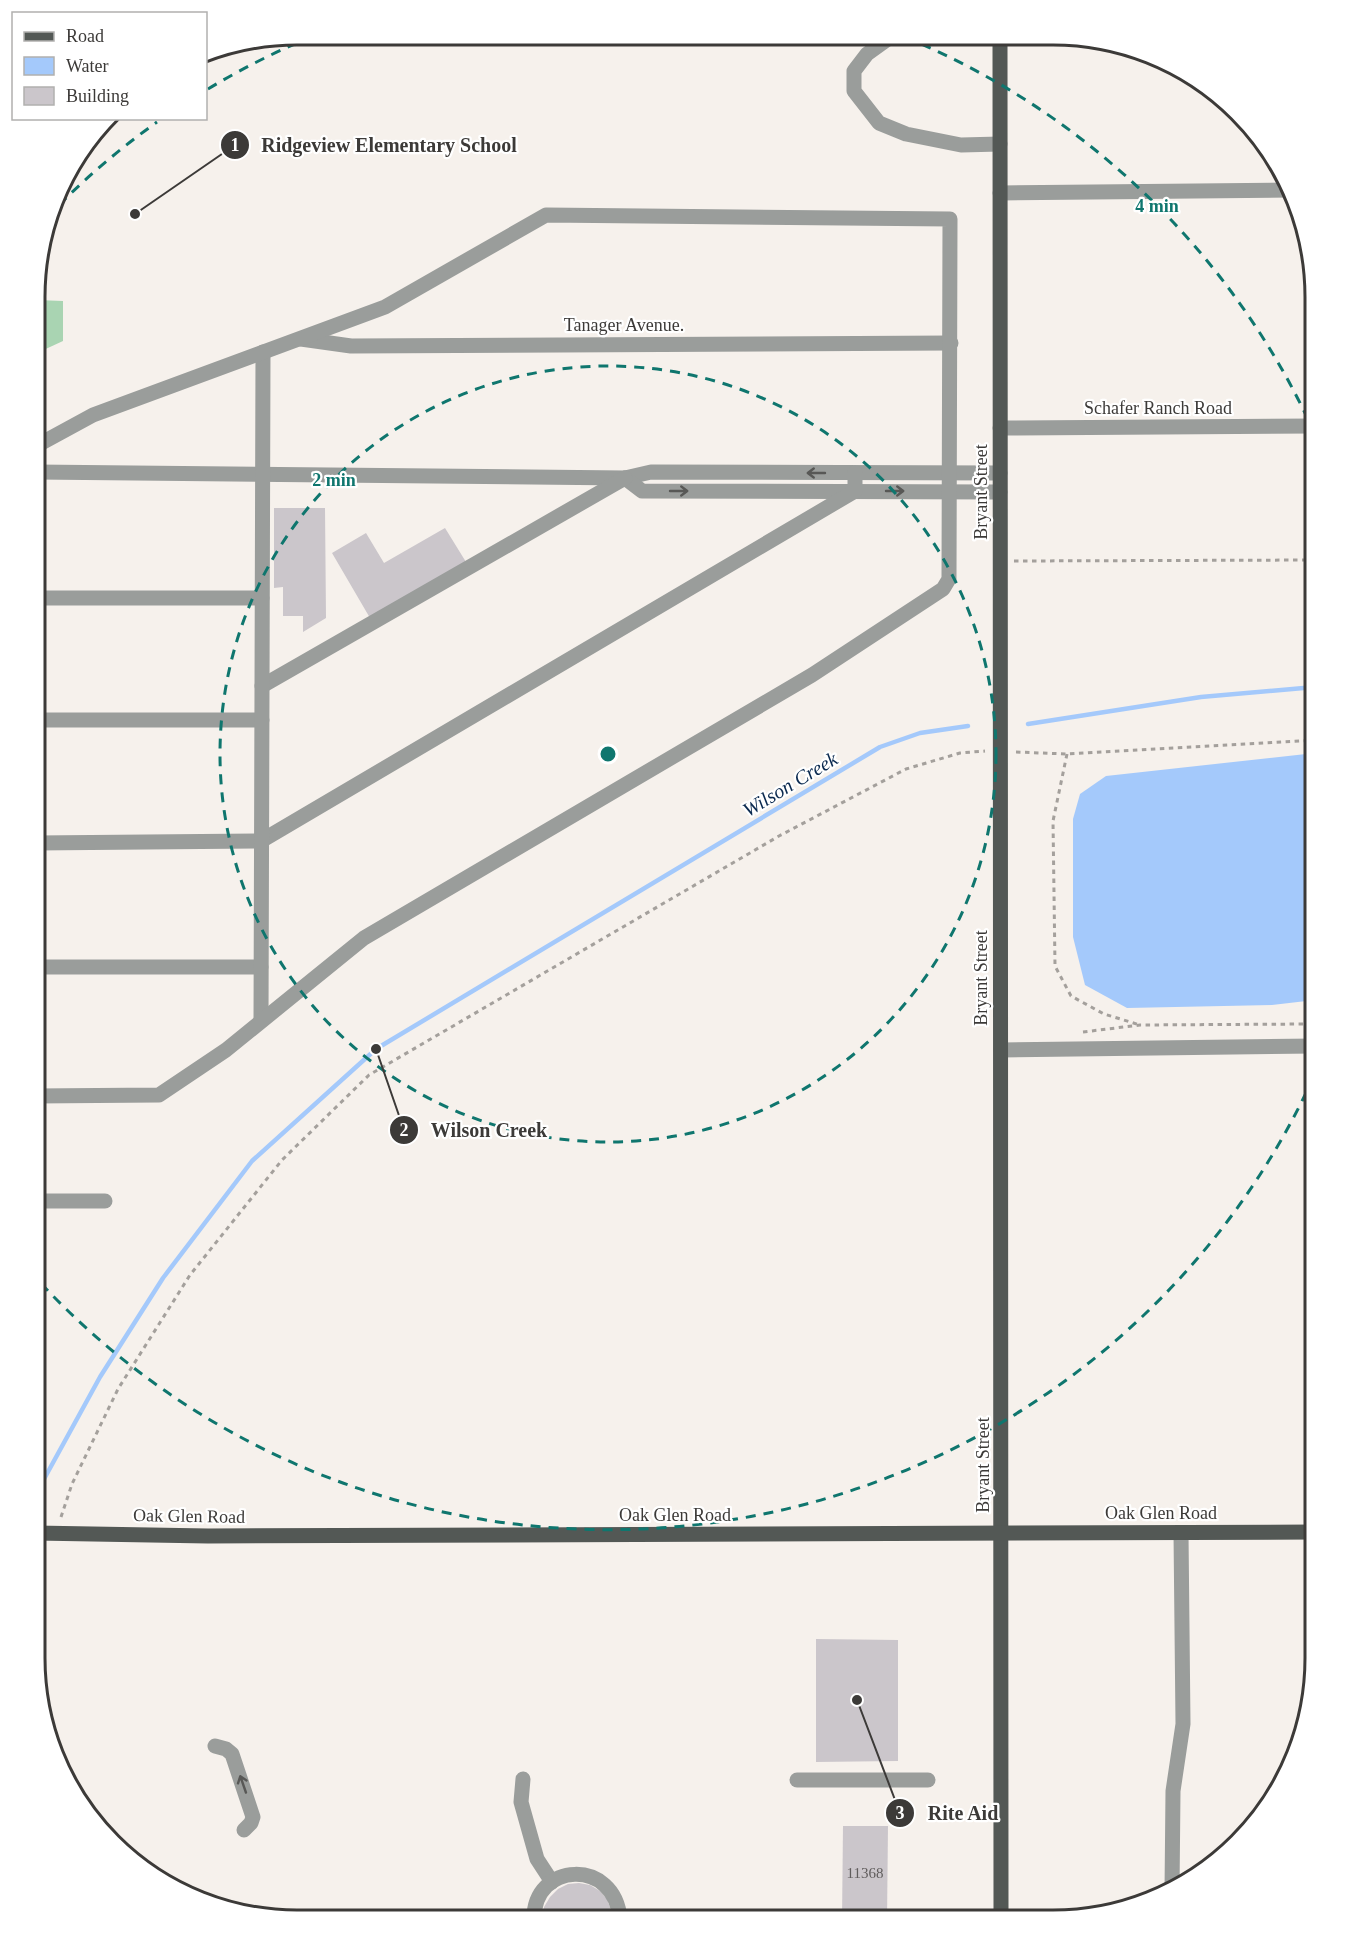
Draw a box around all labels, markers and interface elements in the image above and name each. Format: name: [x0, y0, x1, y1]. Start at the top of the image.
legend: [12, 12, 207, 120]
text: Road: [66, 26, 104, 46]
text: Water: [66, 56, 109, 76]
text: Building: [66, 86, 129, 106]
callout: Ridgeview Elementary School: [220, 126, 529, 164]
text: Ridgeview Elementary School: [261, 134, 517, 157]
text: 1: [231, 135, 240, 155]
text: 4 min: [1135, 196, 1179, 216]
street label: Tanager Avenue.: [564, 315, 684, 335]
street label: Schafer Ranch Road: [1084, 398, 1232, 418]
street label: Bryant Street: [971, 444, 991, 540]
one-way arrow: [806, 467, 826, 479]
text: 2 min: [312, 470, 356, 490]
one-way arrow: [669, 485, 689, 497]
one-way arrow: [885, 485, 905, 497]
centre of rings: [598, 744, 618, 764]
water label: Wilson Creek: [739, 747, 842, 821]
street label: Bryant Street: [971, 930, 991, 1026]
callout: Wilson Creek: [389, 1111, 559, 1149]
text: Wilson Creek: [431, 1119, 548, 1141]
text: 2: [400, 1120, 409, 1140]
street label: Bryant Street: [973, 1417, 993, 1513]
street label: Oak Glen Road: [1105, 1503, 1217, 1523]
street label: Oak Glen Road: [133, 1505, 245, 1527]
street label: Oak Glen Road: [619, 1505, 731, 1525]
one-way arrow: [236, 1775, 247, 1794]
callout: Rite Aid: [885, 1794, 1011, 1832]
text: Rite Aid: [928, 1802, 998, 1824]
text: 3: [896, 1803, 905, 1823]
house number: 11368: [847, 1865, 883, 1881]

